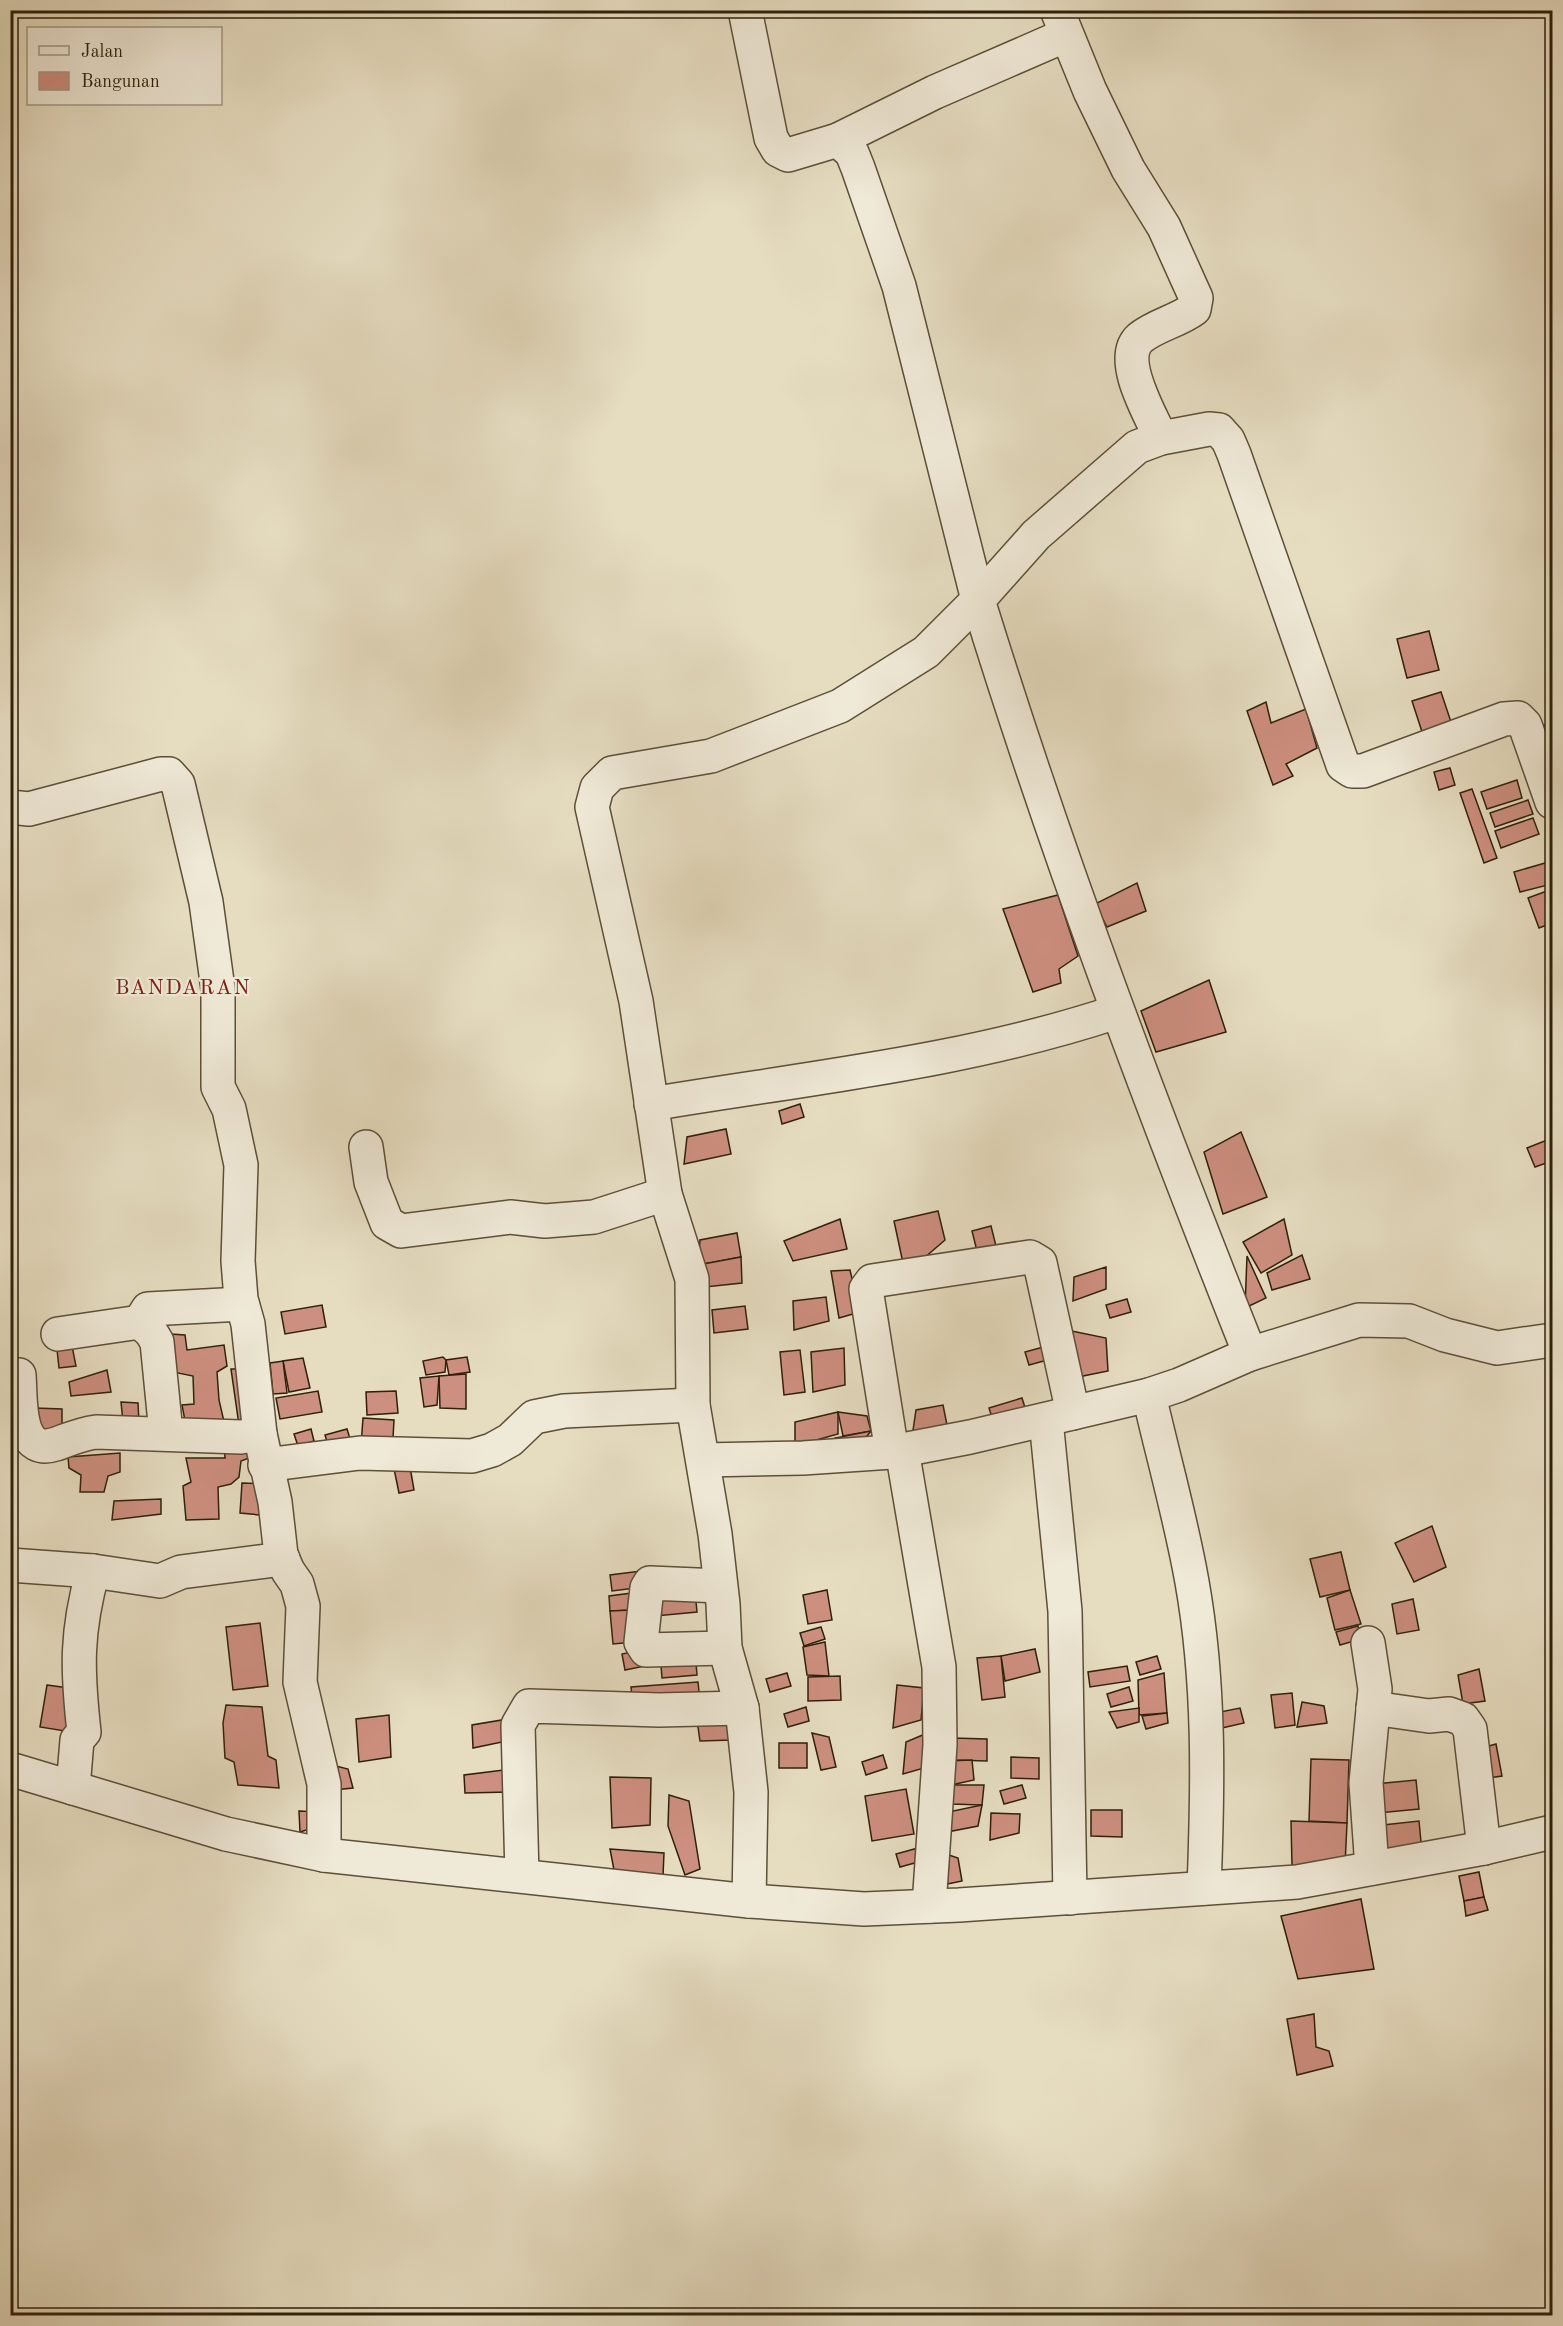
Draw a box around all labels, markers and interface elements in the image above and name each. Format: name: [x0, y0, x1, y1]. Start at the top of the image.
legend: [27, 27, 222, 105]
text: Jalan: [81, 43, 123, 61]
text: Bangunan: [81, 73, 160, 91]
district label: BANDARAN: [115, 978, 251, 999]

